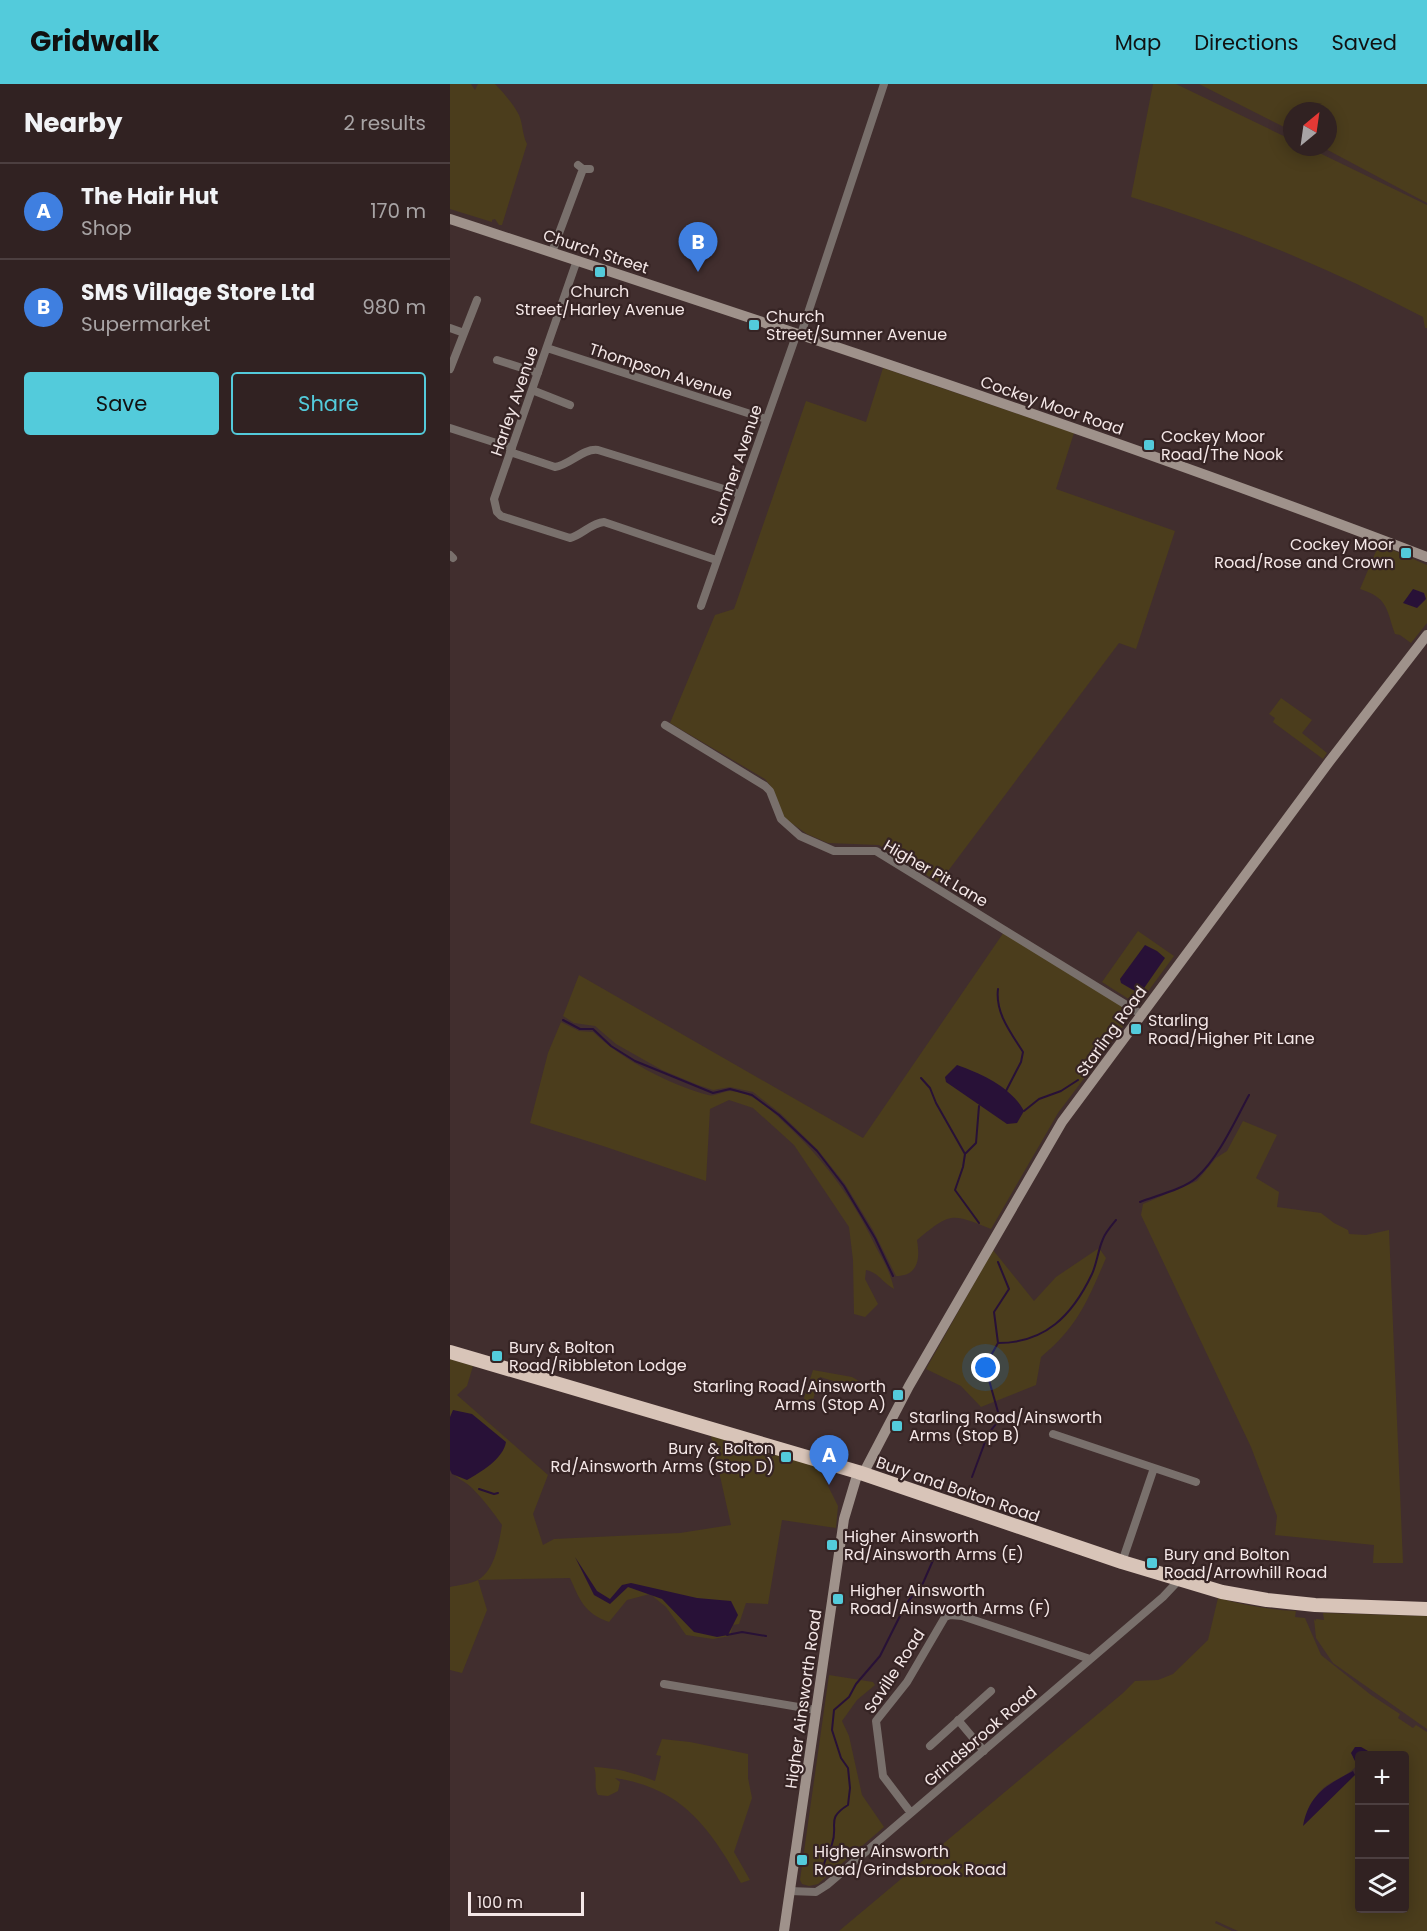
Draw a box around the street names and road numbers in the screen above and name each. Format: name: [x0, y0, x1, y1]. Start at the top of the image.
street label: Church Street: [540, 224, 652, 279]
street label: Thompson Avenue: [586, 337, 736, 406]
street label: Harley Avenue: [485, 343, 544, 459]
street label: Cockey Moor Road: [977, 370, 1126, 441]
street label: Sumner Avenue: [705, 401, 768, 529]
street label: Higher Pit Lane: [879, 834, 992, 913]
street label: Starling Road: [1071, 981, 1152, 1081]
street label: Bury and Bolton Road: [873, 1451, 1043, 1528]
street label: Higher Ainsworth Road: [780, 1608, 827, 1790]
street label: Saville Road: [858, 1624, 930, 1718]
street label: Grindsbrook Road: [919, 1681, 1042, 1792]

